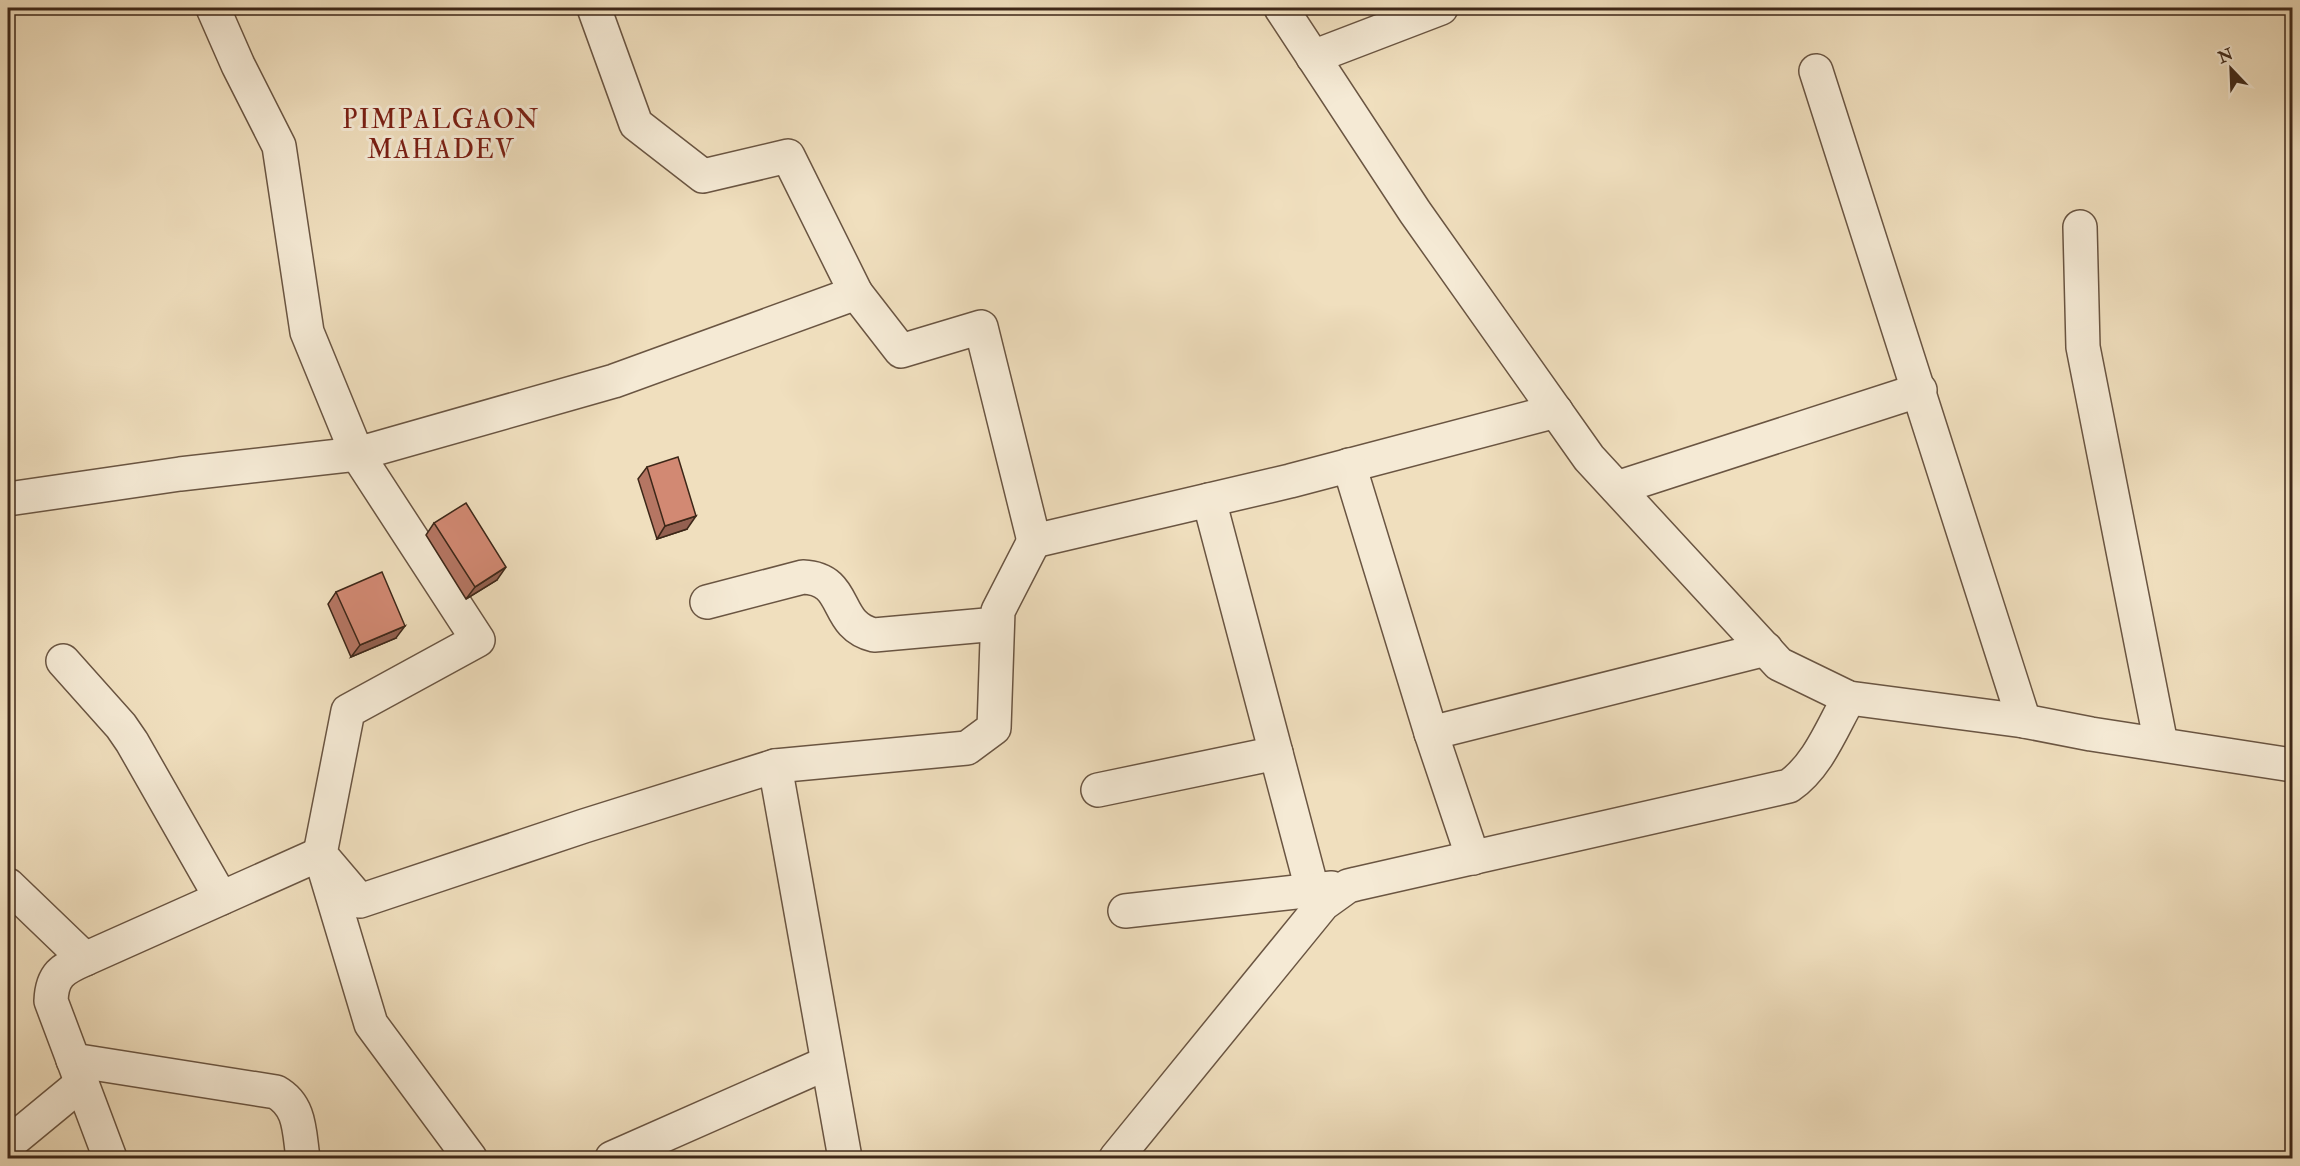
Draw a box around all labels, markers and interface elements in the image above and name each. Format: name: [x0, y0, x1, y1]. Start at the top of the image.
north arrow: [2201, 39, 2261, 99]
text: N: [2214, 44, 2237, 69]
district label: PIMPALGAON MAHADEV: [342, 104, 540, 166]

